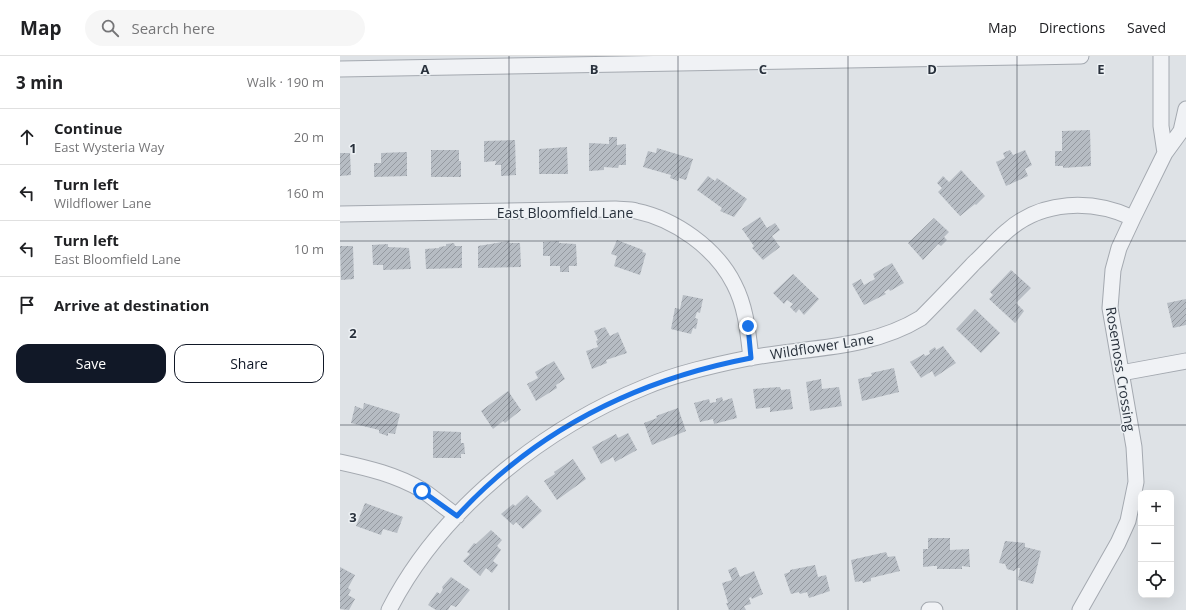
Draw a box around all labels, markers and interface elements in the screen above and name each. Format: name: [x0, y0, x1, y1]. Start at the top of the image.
search box: [85, 10, 365, 46]
text: Map: [20, 15, 61, 41]
icon: search: [99, 17, 121, 39]
text: Search here: [131, 18, 215, 38]
text: Map: [988, 18, 1017, 37]
text: Directions: [1039, 18, 1105, 37]
text: Saved: [1127, 18, 1166, 37]
text: A: [421, 60, 430, 78]
text: B: [590, 60, 599, 78]
text: C: [759, 60, 767, 78]
text: D: [927, 60, 937, 78]
text: E: [1097, 60, 1105, 78]
text: 3 min: [16, 71, 63, 94]
text: Walk · 190 m: [247, 73, 324, 91]
text: Continue: [54, 118, 122, 138]
icon: ahead: [16, 126, 38, 148]
text: 20 m: [294, 128, 324, 146]
text: East Wysteria Way: [54, 138, 164, 156]
text: 1: [349, 139, 357, 157]
text: Turn left: [54, 174, 119, 194]
icon: left: [16, 182, 38, 204]
text: 160 m: [286, 184, 324, 202]
text: Wildflower Lane: [54, 194, 151, 212]
street label: East Bloomfield Lane: [497, 203, 633, 222]
text: Turn left: [54, 230, 119, 250]
icon: left: [16, 238, 38, 260]
text: 10 m: [294, 240, 324, 258]
text: East Bloomfield Lane: [54, 250, 181, 268]
icon: arrive: [16, 294, 38, 316]
text: Arrive at destination: [54, 295, 209, 315]
street label: Rosemoss Crossing: [1102, 305, 1140, 433]
route end: [739, 317, 757, 335]
text: 2: [349, 324, 357, 342]
street label: Wildflower Lane: [769, 328, 875, 364]
button: Save: [16, 344, 166, 383]
button: Share: [174, 344, 324, 383]
route start: [413, 482, 431, 500]
map controls: [1138, 490, 1174, 598]
button: +: [1138, 490, 1174, 526]
text: 3: [349, 508, 357, 526]
button: −: [1138, 526, 1174, 562]
button: locate: [1138, 562, 1174, 598]

